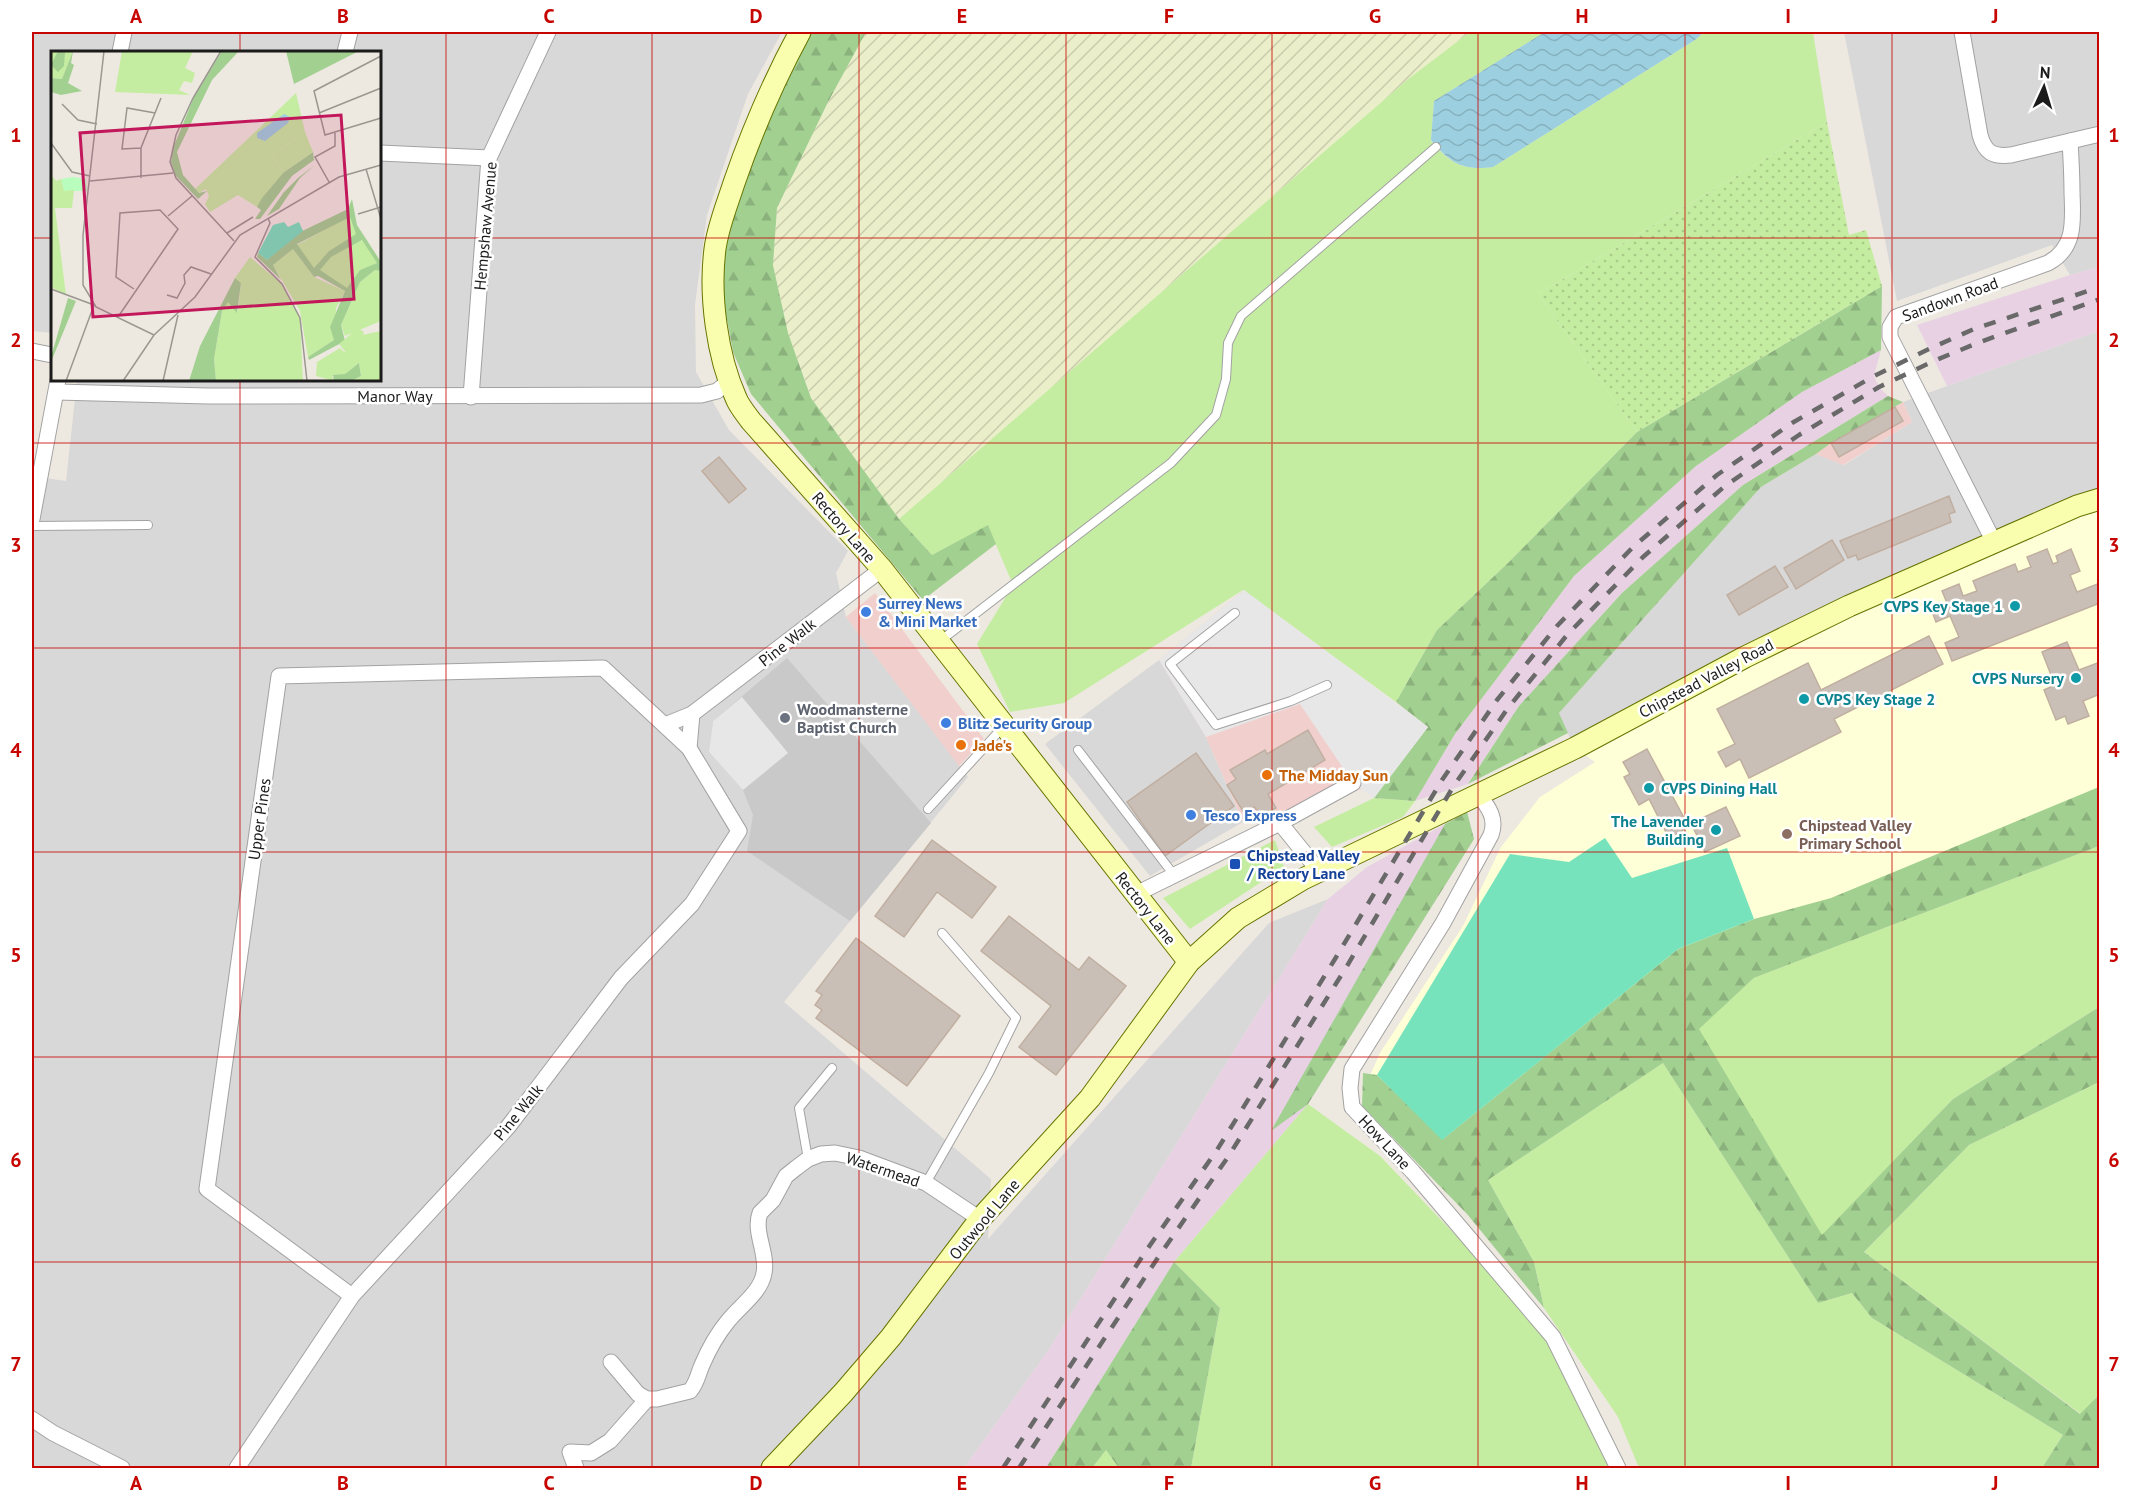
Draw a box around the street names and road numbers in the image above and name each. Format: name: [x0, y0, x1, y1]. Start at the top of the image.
street label: Hempshaw Avenue: [469, 161, 501, 291]
street label: Sandown Road: [1899, 272, 2001, 326]
street label: Manor Way: [357, 386, 433, 406]
street label: Rectory Lane: [808, 488, 880, 566]
street label: Pine Walk: [754, 613, 820, 670]
street label: Chipstead Valley Road: [1635, 634, 1777, 722]
street label: Upper Pines: [243, 777, 275, 861]
street label: Rectory Lane: [1111, 868, 1181, 948]
street label: Pine Walk: [489, 1079, 547, 1144]
street label: How Lane: [1355, 1110, 1415, 1174]
street label: Watermead: [843, 1147, 923, 1191]
street label: Outwood Lane: [944, 1175, 1024, 1263]

